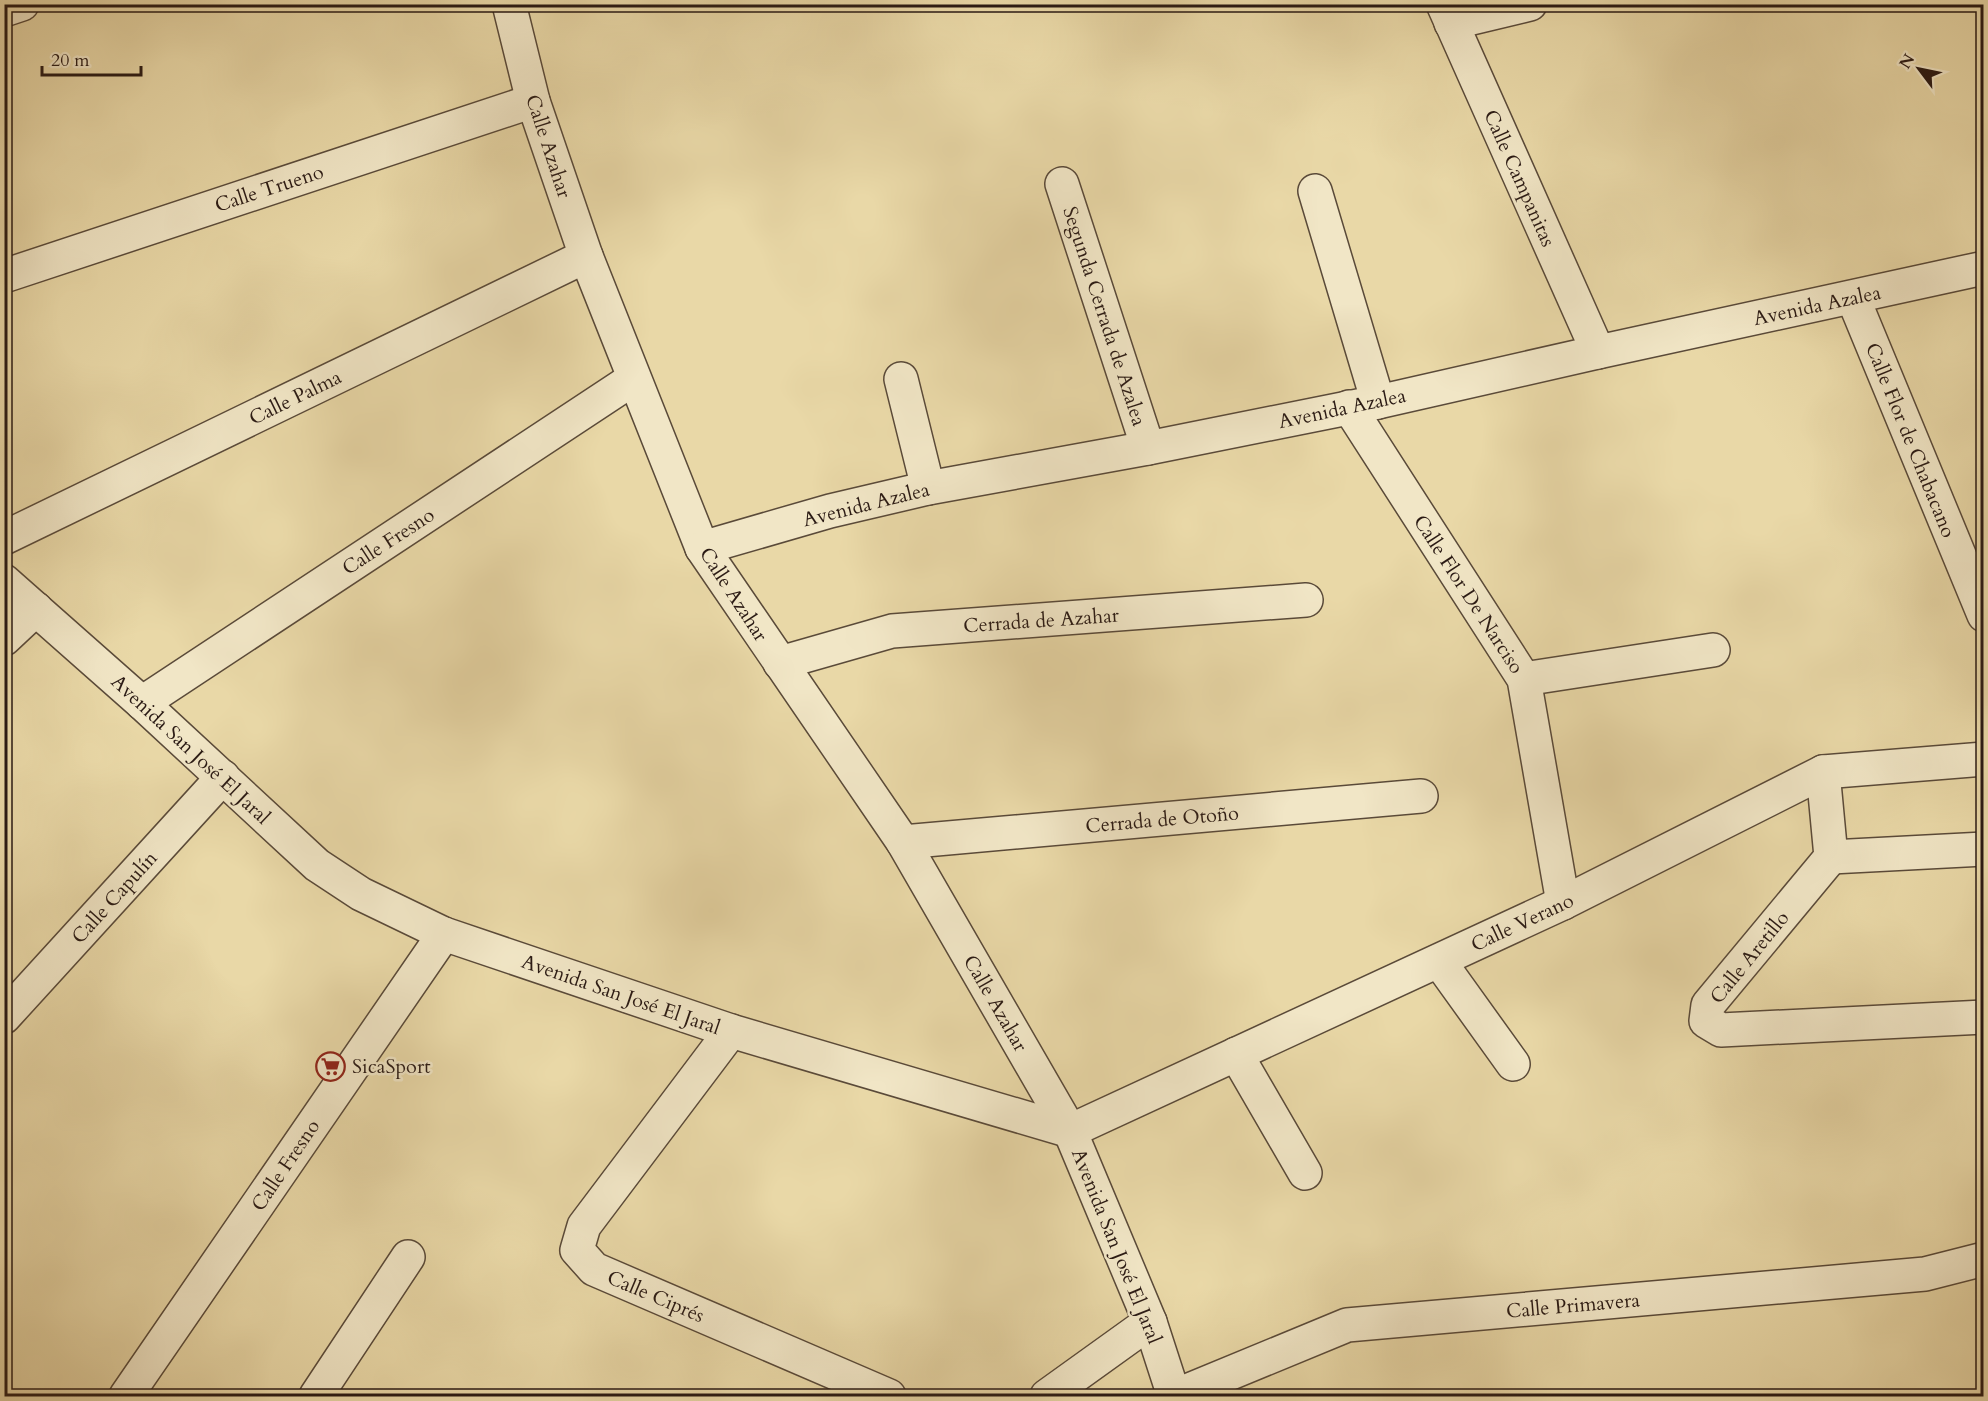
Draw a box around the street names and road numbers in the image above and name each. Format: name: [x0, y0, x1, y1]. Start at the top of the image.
street label: Calle Azahar: [519, 91, 578, 202]
street label: Calle Campanitas: [1477, 105, 1562, 251]
street label: Calle Trueno: [211, 158, 327, 219]
street label: Segunda Cerrada de Azalea: [1056, 203, 1153, 430]
street label: Avenida Azalea: [1751, 279, 1884, 332]
street label: Calle Flor de Chabacano: [1859, 339, 1962, 542]
street label: Calle Palma: [245, 363, 346, 431]
street label: Avenida Azalea: [1276, 382, 1409, 435]
street label: Avenida Azalea: [800, 476, 933, 533]
street label: Calle Fresno: [337, 501, 440, 581]
street label: Calle Flor De Narciso: [1407, 510, 1530, 679]
street label: Calle Azahar: [693, 542, 774, 647]
street label: Cerrada de Azahar: [962, 602, 1121, 639]
street label: Avenida San José El Jaral: [105, 668, 276, 830]
street label: Cerrada de Otoño: [1084, 799, 1240, 840]
street label: Calle Capulín: [65, 845, 164, 950]
street label: Calle Verano: [1466, 887, 1578, 958]
street label: Calle Aretillo: [1704, 905, 1795, 1009]
street label: Avenida San José El Jaral: [518, 948, 724, 1041]
street label: Calle Azahar: [957, 950, 1034, 1057]
street label: Calle Fresno: [245, 1114, 326, 1216]
street label: Avenida San José El Jaral: [1065, 1145, 1168, 1348]
street label: Calle Ciprés: [603, 1264, 709, 1329]
street label: Calle Primavera: [1505, 1286, 1641, 1325]

